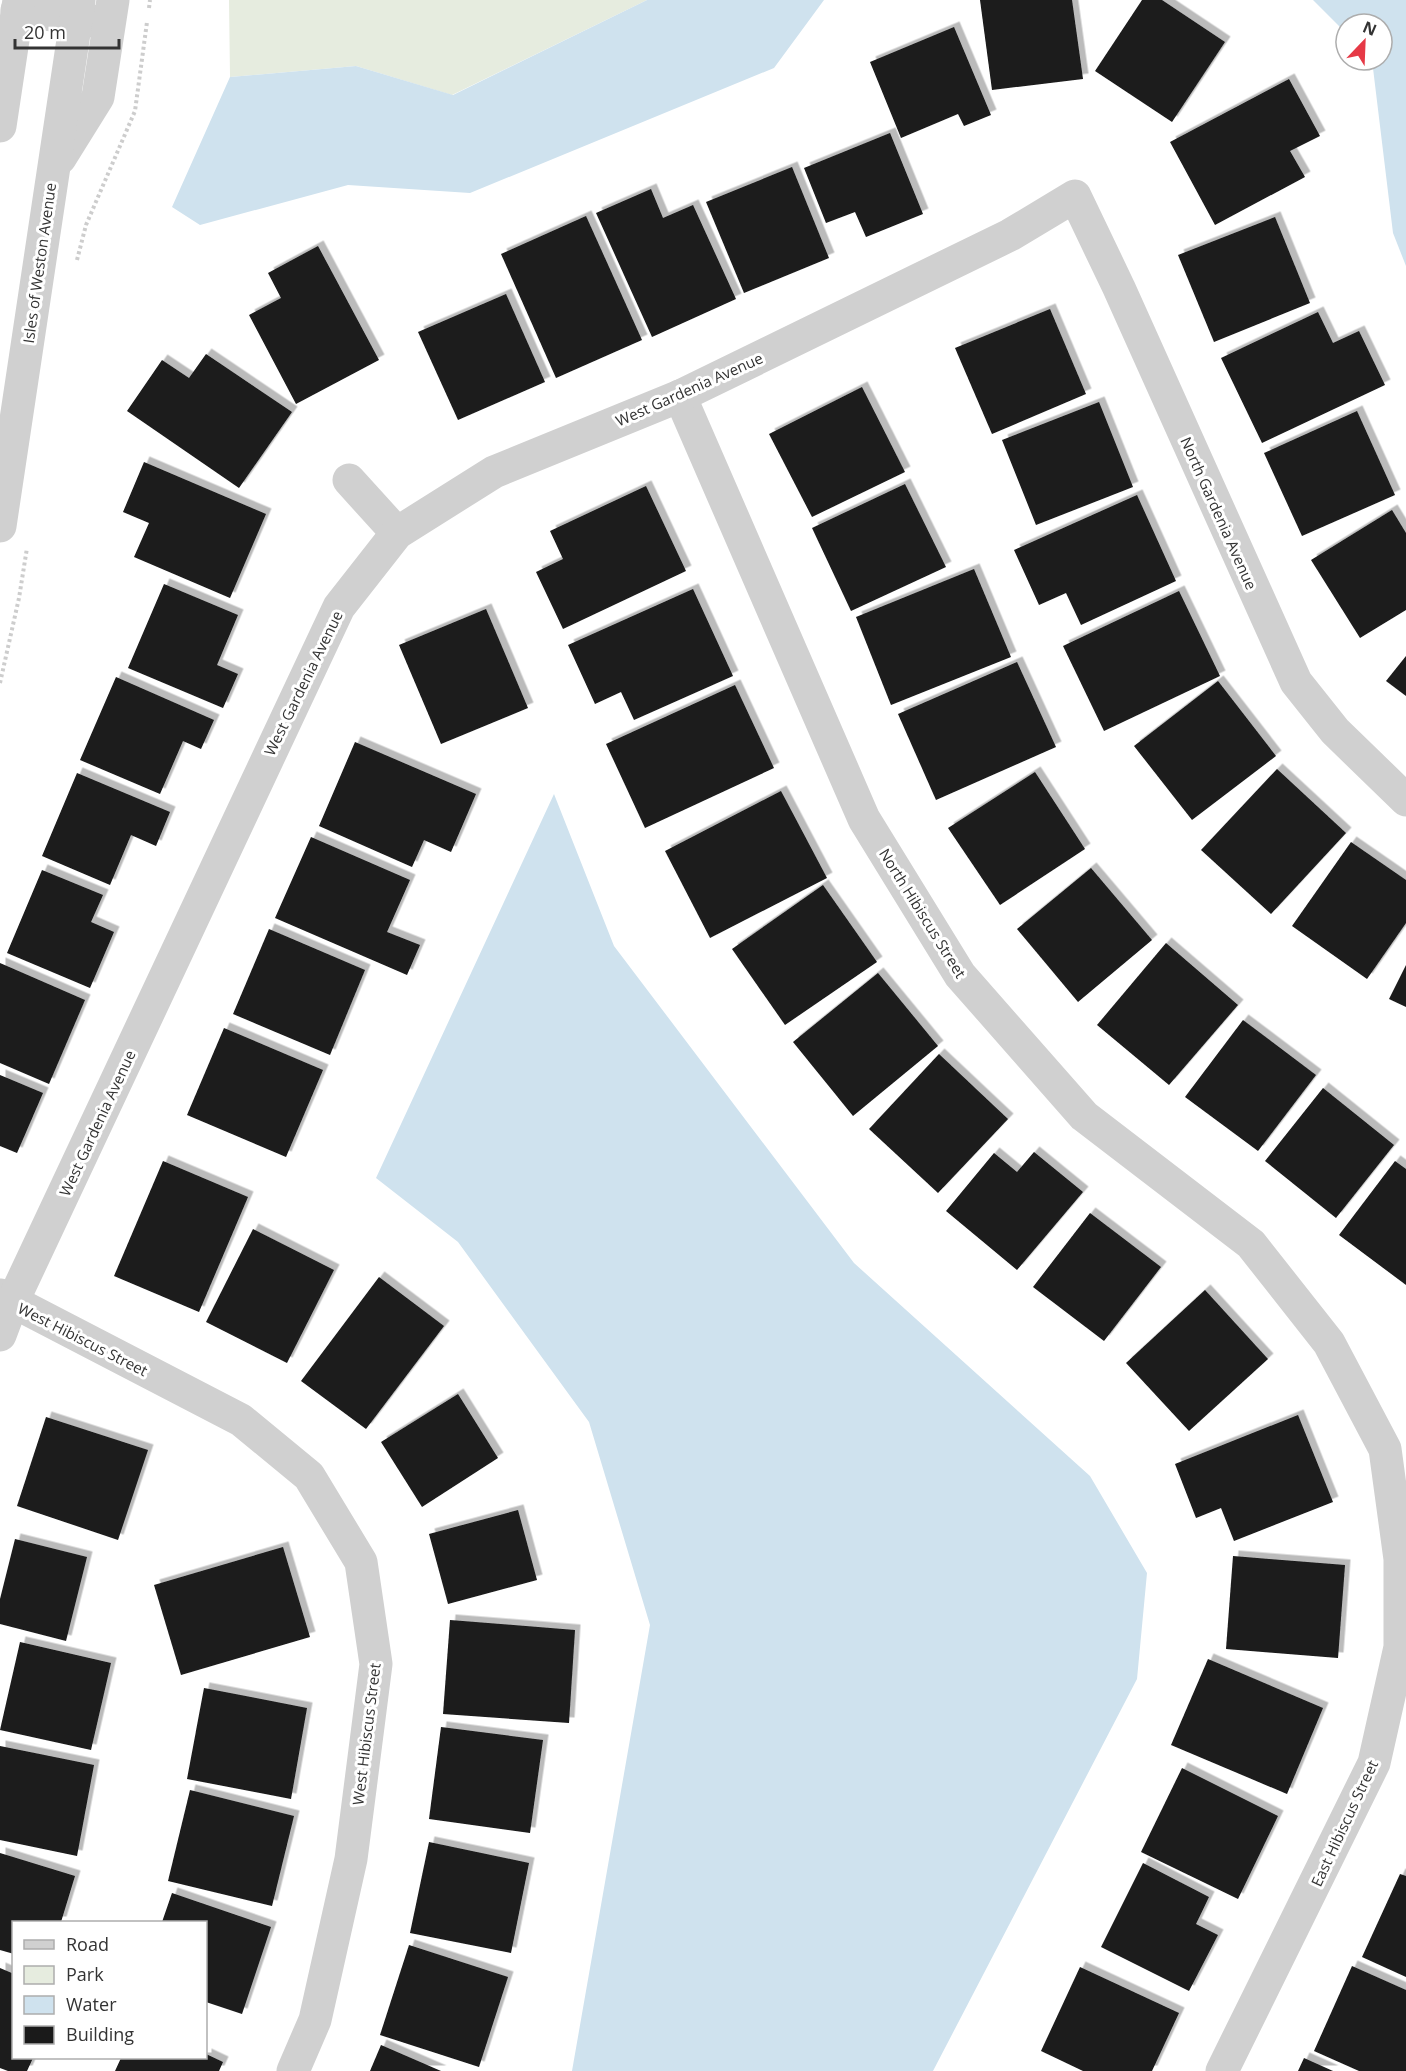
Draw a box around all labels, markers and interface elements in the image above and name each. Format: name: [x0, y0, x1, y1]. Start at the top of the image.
scale bar: [15, 12, 118, 50]
north arrow: [1334, 12, 1394, 72]
text: N: [1360, 16, 1380, 41]
text: 20 m: [24, 20, 66, 44]
street label: Isles of Weston Avenue: [18, 182, 60, 344]
street label: West Gardenia Avenue: [612, 348, 766, 430]
street label: North Gardenia Avenue: [1176, 433, 1262, 593]
street label: West Gardenia Avenue: [259, 607, 347, 759]
street label: North Hibiscus Street: [875, 844, 971, 982]
street label: West Gardenia Avenue: [54, 1047, 140, 1199]
street label: West Hibiscus Street: [15, 1298, 151, 1380]
street label: West Hibiscus Street: [347, 1662, 385, 1806]
street label: East Hibiscus Street: [1306, 1757, 1382, 1889]
legend: [12, 1921, 207, 2059]
text: Road: [66, 1932, 109, 1956]
text: Park: [66, 1962, 104, 1986]
text: Water: [66, 1992, 117, 2016]
text: Building: [66, 2022, 134, 2046]

